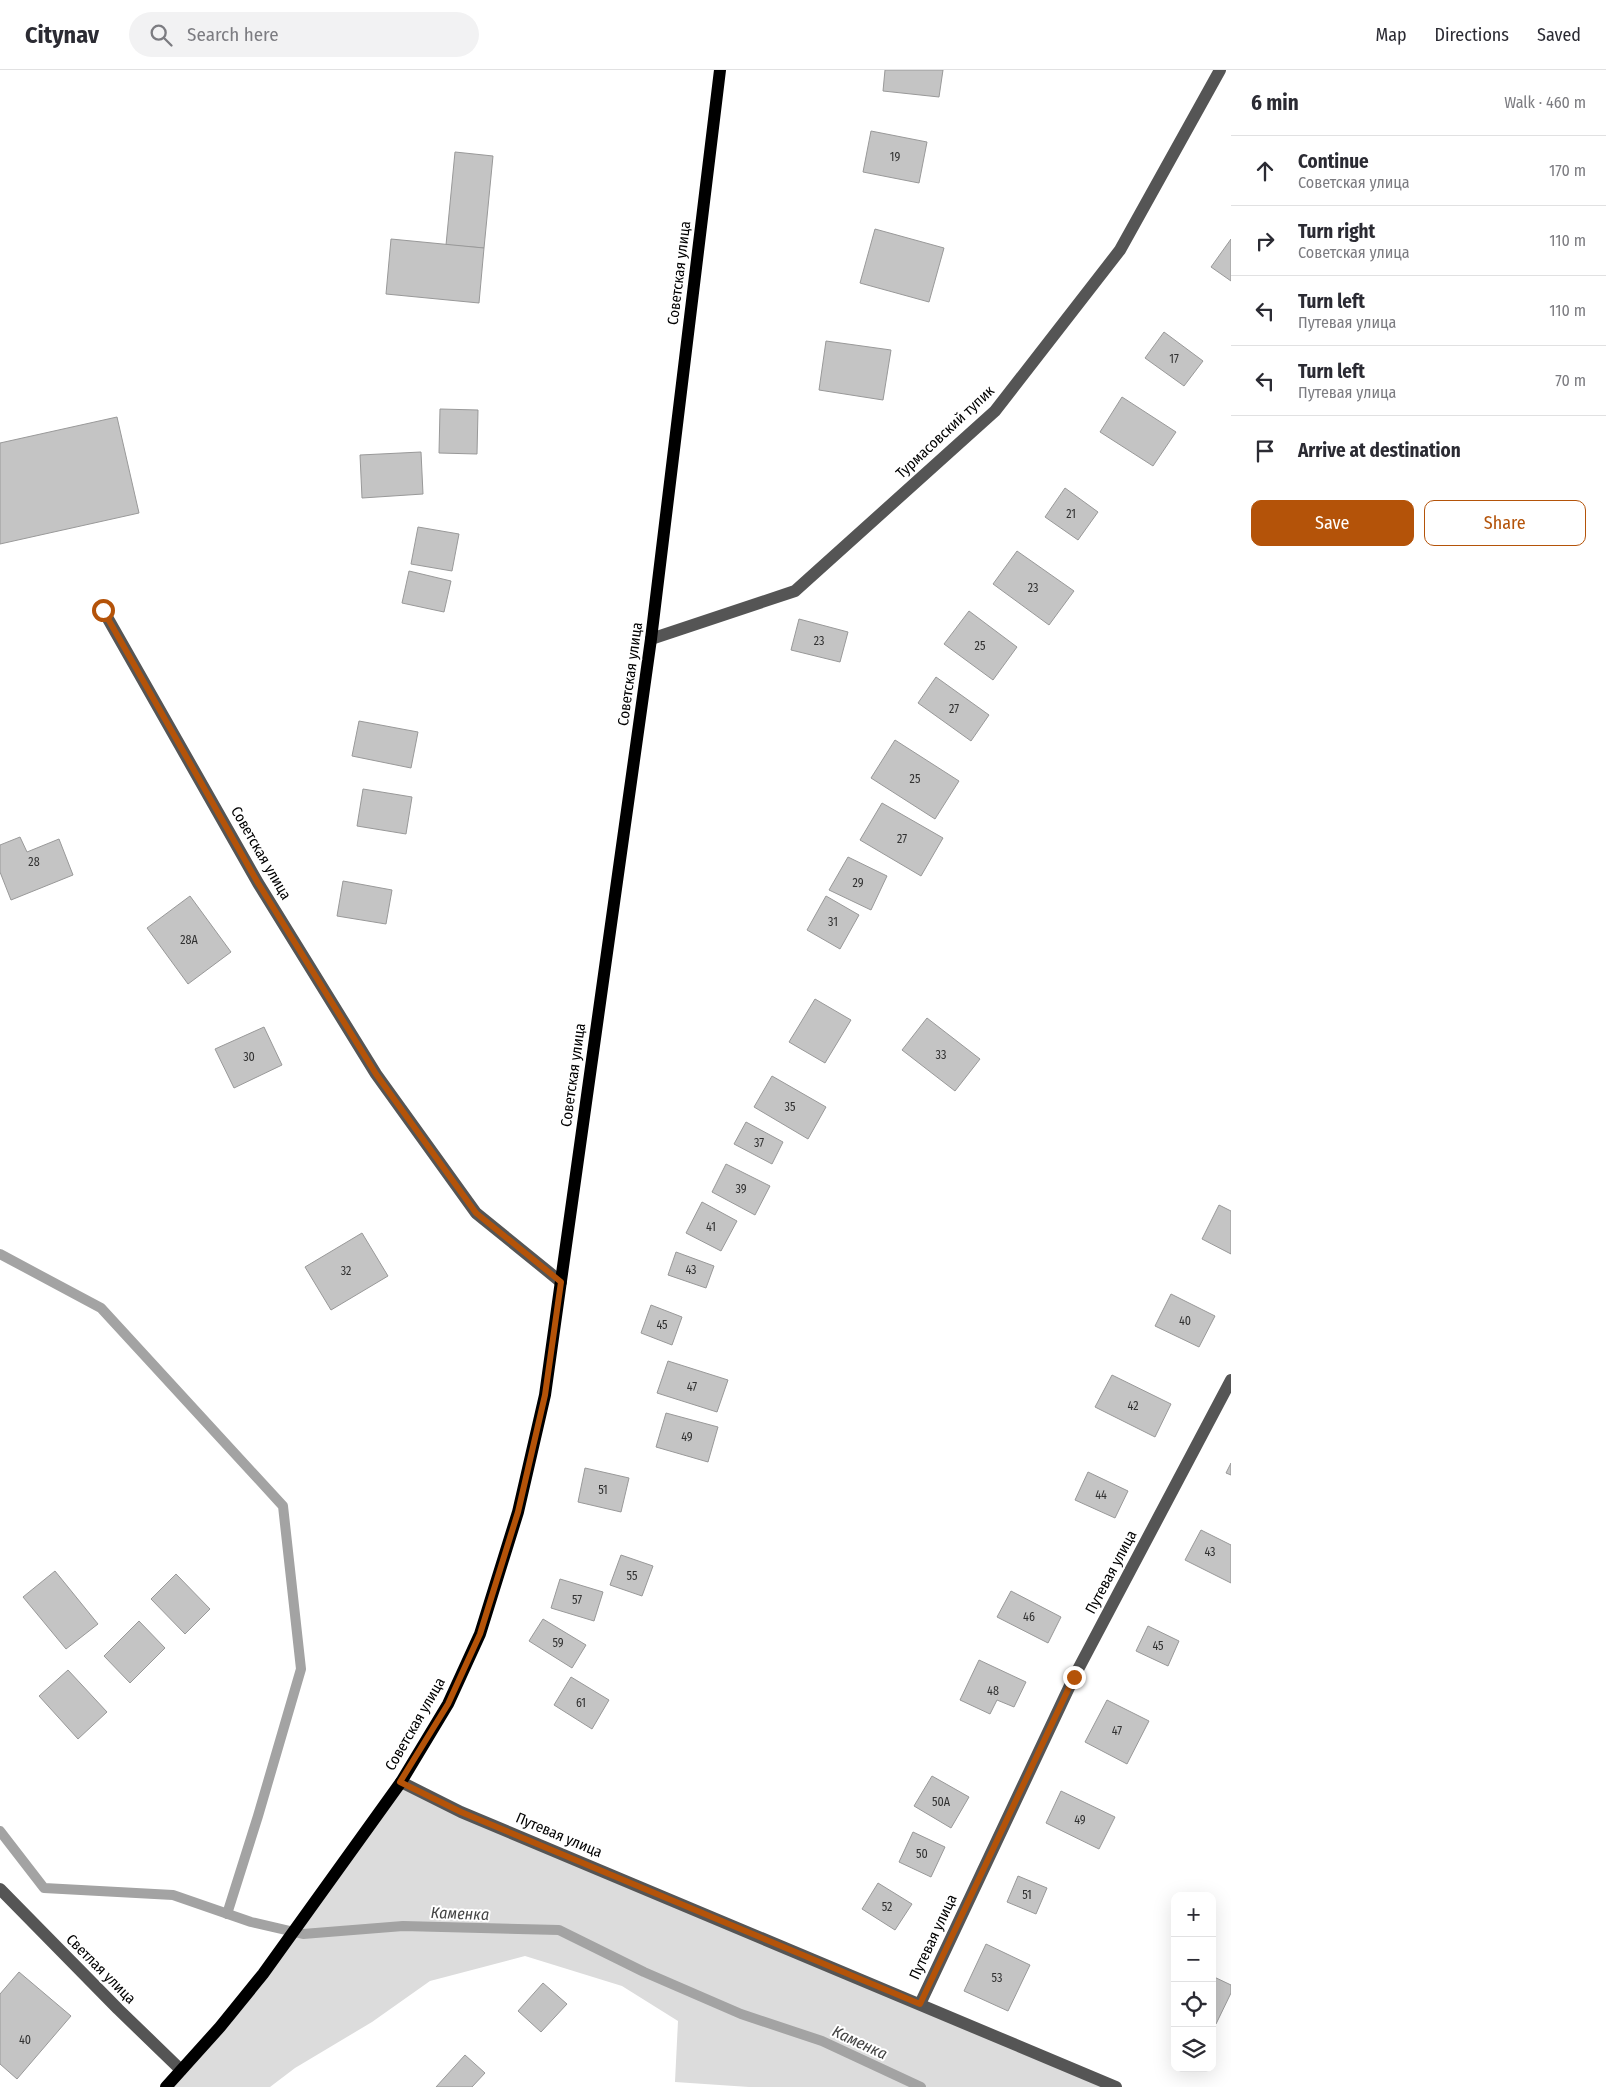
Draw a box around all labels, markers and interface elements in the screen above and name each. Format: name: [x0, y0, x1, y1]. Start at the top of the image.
search box: [129, 12, 479, 57]
text: Citynav: [25, 21, 99, 49]
icon: search: [147, 21, 175, 49]
text: Search here: [187, 23, 279, 46]
text: Map: [1375, 24, 1407, 46]
text: Directions: [1435, 24, 1509, 46]
text: Saved: [1537, 24, 1581, 46]
text: 6 min: [1251, 90, 1299, 116]
text: Walk · 460 m: [1504, 93, 1586, 112]
house number: 19: [890, 150, 900, 164]
text: Continue: [1298, 150, 1369, 173]
icon: ahead: [1251, 157, 1279, 185]
text: 170 m: [1549, 161, 1586, 180]
text: Советская улица: [1298, 173, 1410, 192]
street label: Советская улица: [664, 220, 694, 326]
text: Turn right: [1298, 220, 1375, 243]
icon: right: [1251, 227, 1279, 255]
text: 110 m: [1549, 231, 1586, 250]
text: Советская улица: [1298, 243, 1410, 262]
text: Turn left: [1298, 290, 1365, 313]
icon: left: [1251, 297, 1279, 325]
text: 110 m: [1549, 301, 1586, 320]
text: Путевая улица: [1298, 313, 1396, 332]
house number: 17: [1169, 352, 1179, 366]
text: Turn left: [1298, 360, 1365, 383]
icon: left: [1251, 367, 1279, 395]
text: 70 m: [1555, 371, 1586, 390]
street label: Турмасовский тупик: [892, 382, 998, 482]
text: Путевая улица: [1298, 383, 1396, 402]
icon: arrive: [1251, 437, 1279, 465]
text: Arrive at destination: [1298, 439, 1461, 462]
button: Save: [1251, 500, 1414, 546]
button: Share: [1424, 500, 1586, 546]
house number: 21: [1066, 507, 1076, 521]
house number: 23: [1028, 581, 1038, 595]
route start: [92, 599, 115, 622]
street label: Советская улица: [614, 621, 646, 727]
house number: 23: [814, 634, 824, 648]
house number: 25: [975, 639, 986, 653]
house number: 27: [949, 702, 959, 716]
house number: 25: [910, 772, 921, 786]
street label: Советская улица: [227, 803, 295, 903]
house number: 27: [897, 832, 907, 846]
house number: 28: [28, 855, 40, 869]
house number: 29: [852, 876, 864, 890]
house number: 31: [828, 915, 838, 929]
house number: 28А: [180, 933, 198, 947]
street label: Советская улица: [557, 1022, 589, 1128]
house number: 33: [936, 1048, 946, 1062]
house number: 30: [243, 1050, 255, 1064]
house number: 35: [785, 1100, 796, 1114]
house number: 37: [754, 1136, 764, 1150]
house number: 39: [735, 1182, 747, 1196]
house number: 41: [706, 1220, 716, 1234]
house number: 43: [685, 1263, 697, 1277]
house number: 32: [341, 1264, 351, 1278]
house number: 40: [1179, 1314, 1191, 1328]
house number: 45: [656, 1318, 668, 1332]
house number: 47: [687, 1380, 697, 1394]
house number: 42: [1128, 1399, 1138, 1413]
house number: 49: [681, 1430, 693, 1444]
house number: 51: [598, 1483, 608, 1497]
house number: 44: [1095, 1488, 1107, 1502]
street label: Путевая улица: [1081, 1527, 1141, 1617]
house number: 43: [1204, 1545, 1216, 1559]
house number: 55: [627, 1569, 638, 1583]
house number: 57: [572, 1593, 582, 1607]
house number: 46: [1023, 1610, 1035, 1624]
house number: 59: [552, 1636, 564, 1650]
house number: 45: [1152, 1639, 1164, 1653]
route end: [1063, 1666, 1086, 1689]
street label: Советская улица: [381, 1674, 449, 1774]
house number: 48: [987, 1684, 999, 1698]
house number: 61: [576, 1696, 586, 1710]
house number: 47: [1112, 1724, 1122, 1738]
house number: 50А: [932, 1795, 951, 1809]
street label: Путевая улица: [513, 1809, 605, 1861]
house number: 49: [1074, 1813, 1086, 1827]
house number: 50: [916, 1847, 928, 1861]
house number: 51: [1022, 1888, 1032, 1902]
street label: Путевая улица: [905, 1891, 961, 1983]
map controls: [1171, 1892, 1216, 2072]
button: +: [1171, 1892, 1216, 1937]
house number: 52: [882, 1900, 892, 1914]
water label: Каменка: [430, 1903, 489, 1924]
street label: Светлая улица: [62, 1930, 140, 2008]
button: −: [1171, 1937, 1216, 1982]
house number: 53: [992, 1971, 1002, 1985]
button: locate: [1171, 1982, 1216, 2027]
water label: Каменка: [829, 2022, 890, 2063]
button: layers: [1171, 2027, 1216, 2072]
house number: 40: [19, 2033, 31, 2047]

